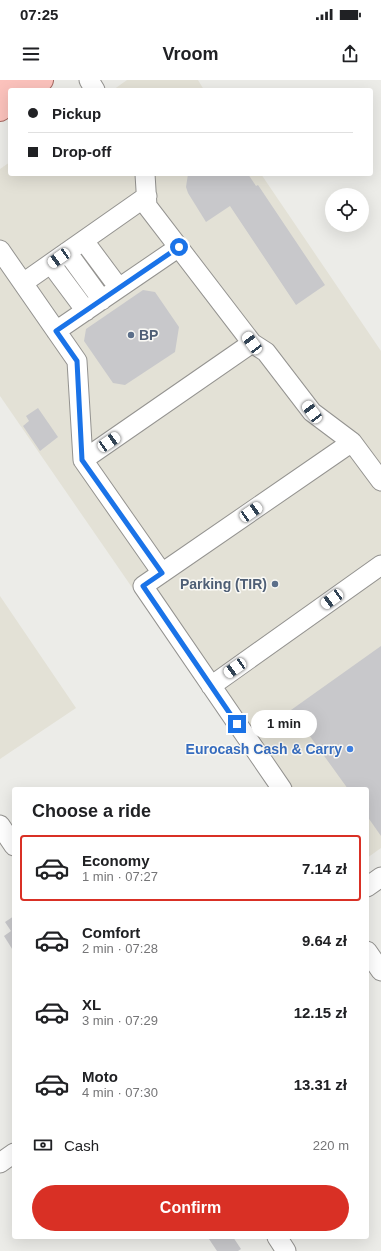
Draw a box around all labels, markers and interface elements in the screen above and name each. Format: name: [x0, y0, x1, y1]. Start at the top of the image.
text: 07:25: [20, 6, 58, 23]
icon: menu: [20, 43, 42, 65]
icon: share: [339, 43, 361, 65]
text: Vroom: [162, 44, 219, 64]
text: Pickup: [52, 105, 101, 122]
text: Drop-off: [52, 143, 111, 160]
map controls: [325, 188, 369, 232]
button: locate: [325, 188, 369, 232]
route start: [170, 238, 188, 256]
car: [46, 246, 72, 270]
place label: BP: [139, 327, 158, 343]
marker: BP: [126, 330, 136, 340]
car: [240, 330, 264, 356]
car: [300, 399, 324, 425]
car: [96, 430, 122, 454]
car: [238, 500, 264, 524]
place label: Parking (TIR): [180, 576, 267, 592]
marker: Parking (TIR): [270, 579, 280, 589]
car: [319, 587, 345, 611]
car: [222, 656, 248, 680]
callout: 1 min: [251, 710, 317, 738]
route end: [228, 715, 246, 733]
text: 1 min: [267, 716, 301, 731]
place label: Eurocash Cash & Carry: [186, 741, 342, 757]
marker: Eurocash Cash & Carry: [345, 744, 355, 754]
text: Choose a ride: [32, 801, 151, 821]
icon: car: [34, 850, 70, 886]
text: Economy: [82, 852, 150, 869]
text: 7.14 zł: [302, 860, 347, 877]
text: 1 min · 07:27: [82, 869, 158, 884]
icon: car: [34, 922, 70, 958]
text: Comfort: [82, 924, 140, 941]
text: 9.64 zł: [302, 932, 347, 949]
text: 2 min · 07:28: [82, 941, 158, 956]
icon: car: [34, 994, 70, 1030]
text: XL: [82, 996, 101, 1013]
text: 12.15 zł: [294, 1004, 347, 1021]
text: 3 min · 07:29: [82, 1013, 158, 1028]
icon: car: [34, 1066, 70, 1102]
text: Moto: [82, 1068, 118, 1085]
text: 13.31 zł: [294, 1076, 347, 1093]
text: 4 min · 07:30: [82, 1085, 158, 1100]
icon: cash: [32, 1134, 54, 1156]
text: Cash: [64, 1137, 99, 1154]
text: 220 m: [313, 1138, 349, 1153]
button: Confirm: [32, 1185, 349, 1231]

